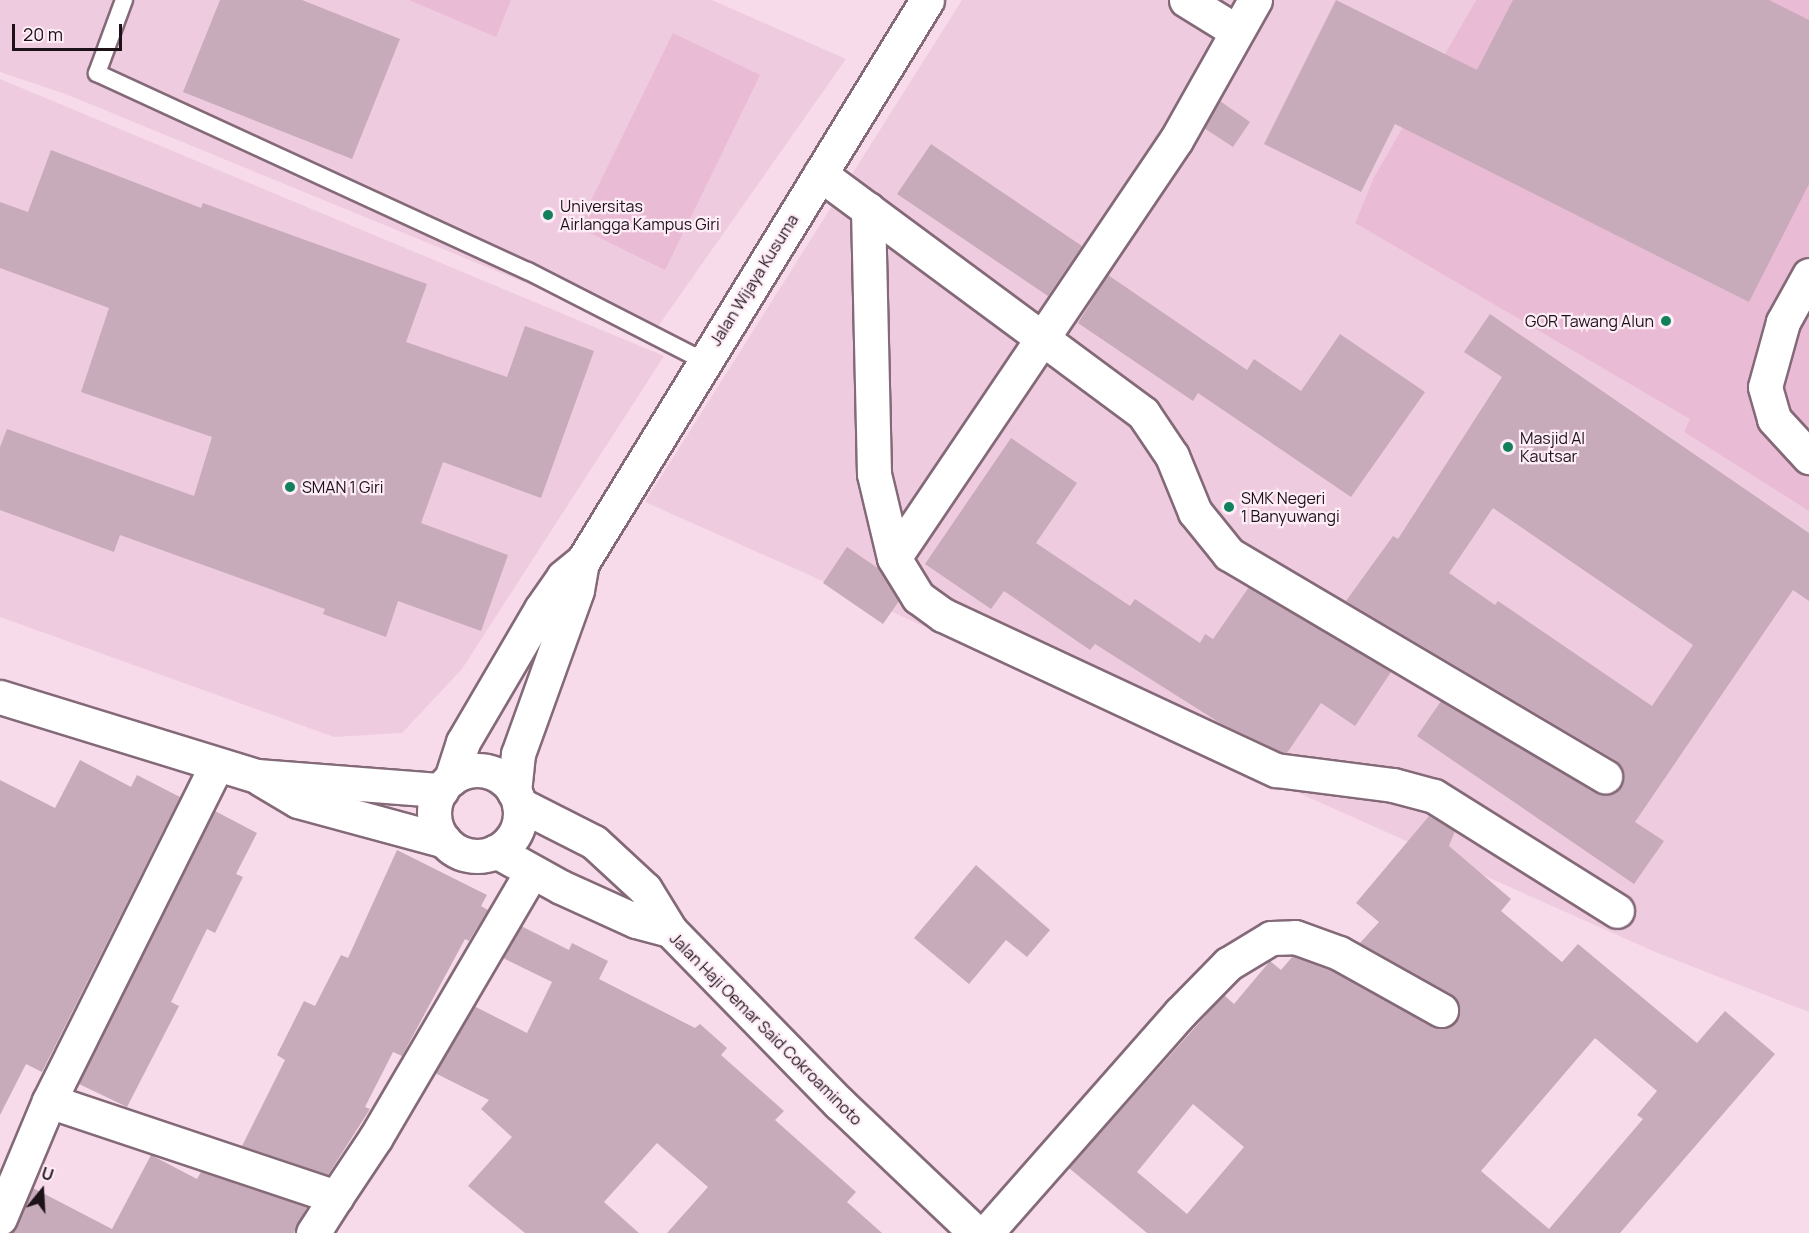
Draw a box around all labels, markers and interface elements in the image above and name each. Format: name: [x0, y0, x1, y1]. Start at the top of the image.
scale bar: [15, 12, 124, 50]
text: 20 m: [23, 22, 63, 46]
place label: Universitas Airlangga Kampus Giri: [560, 196, 720, 234]
marker: Universitas Airlangga Kampus Giri: [541, 208, 555, 222]
street label: Jalan Wijaya Kusuma: [706, 211, 802, 349]
place label: GOR Tawang Alun: [1525, 311, 1654, 331]
marker: GOR Tawang Alun: [1659, 314, 1673, 328]
place label: Masjid Al Kautsar: [1520, 428, 1585, 466]
marker: Masjid Al Kautsar: [1501, 440, 1515, 454]
place label: SMAN 1 Giri: [302, 477, 384, 497]
marker: SMAN 1 Giri: [283, 480, 297, 494]
place label: SMK Negeri 1 Banyuwangi: [1241, 488, 1340, 526]
marker: SMK Negeri 1 Banyuwangi: [1222, 500, 1236, 514]
street label: Jalan Haji Oemar Said Cokroaminoto: [666, 929, 866, 1129]
north arrow: [12, 1161, 72, 1221]
text: U: [39, 1162, 56, 1186]

